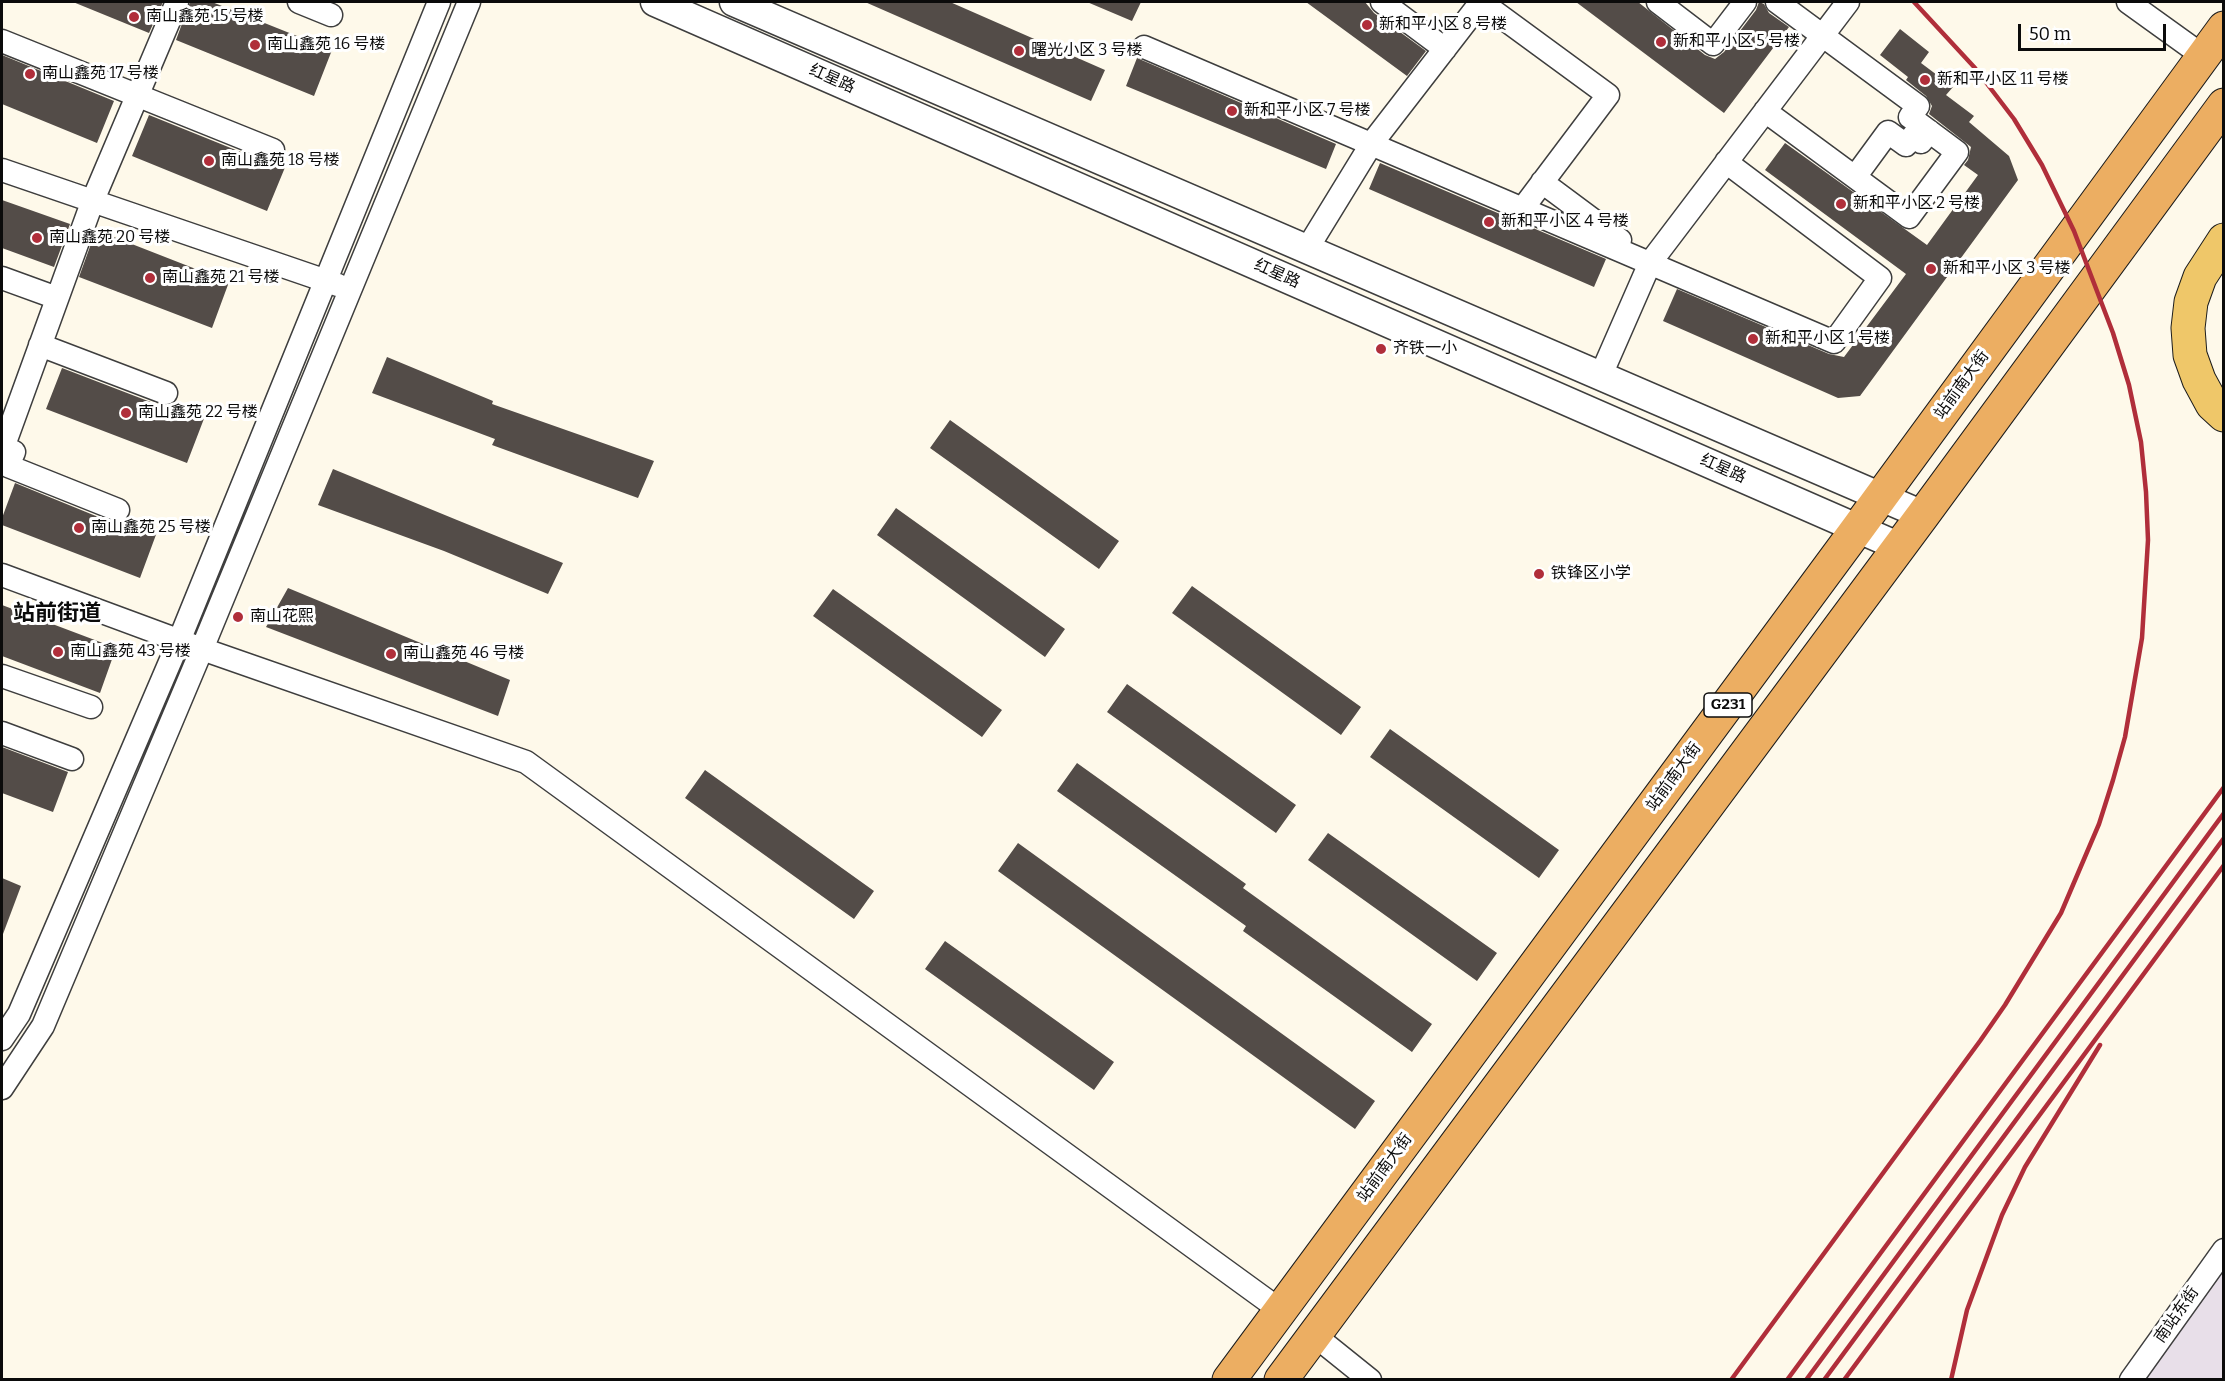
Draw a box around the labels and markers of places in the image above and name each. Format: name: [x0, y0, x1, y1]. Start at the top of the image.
place label: 南山鑫苑 15 号楼: [146, 7, 263, 27]
marker: 南山鑫苑 15 号楼: [127, 10, 141, 24]
place label: 新和平小区 8 号楼: [1379, 15, 1507, 35]
marker: 新和平小区 8 号楼: [1360, 18, 1374, 32]
place label: 新和平小区 5 号楼: [1673, 32, 1800, 52]
place label: 南山鑫苑 16 号楼: [267, 35, 385, 55]
marker: 新和平小区 5 号楼: [1654, 35, 1668, 49]
marker: 南山鑫苑 16 号楼: [248, 38, 262, 52]
place label: 曙光小区 3 号楼: [1031, 41, 1143, 61]
marker: 曙光小区 3 号楼: [1012, 44, 1026, 58]
place label: 南山鑫苑 17 号楼: [42, 64, 159, 84]
marker: 南山鑫苑 17 号楼: [23, 67, 37, 81]
place label: 新和平小区 11 号楼: [1937, 70, 2068, 90]
marker: 新和平小区 11 号楼: [1918, 73, 1932, 87]
place label: 新和平小区 7 号楼: [1244, 101, 1370, 121]
marker: 新和平小区 7 号楼: [1225, 104, 1239, 118]
place label: 南山鑫苑 18 号楼: [221, 151, 340, 171]
marker: 南山鑫苑 18 号楼: [202, 154, 216, 168]
place label: 新和平小区 2 号楼: [1853, 194, 1980, 214]
marker: 新和平小区 2 号楼: [1834, 197, 1848, 211]
place label: 新和平小区 4 号楼: [1501, 212, 1629, 232]
marker: 新和平小区 4 号楼: [1482, 215, 1496, 229]
place label: 南山鑫苑 20 号楼: [49, 228, 170, 248]
marker: 南山鑫苑 20 号楼: [30, 231, 44, 245]
place label: 新和平小区 3 号楼: [1943, 259, 2071, 279]
marker: 新和平小区 3 号楼: [1924, 262, 1938, 276]
place label: 南山鑫苑 21 号楼: [162, 268, 280, 288]
marker: 南山鑫苑 21 号楼: [143, 271, 157, 285]
place label: 新和平小区 1 号楼: [1765, 329, 1890, 349]
marker: 新和平小区 1 号楼: [1746, 332, 1760, 346]
place label: 齐铁一小: [1393, 339, 1457, 359]
marker: 齐铁一小: [1374, 342, 1388, 356]
place label: 南山鑫苑 22 号楼: [138, 403, 258, 423]
marker: 南山鑫苑 22 号楼: [119, 406, 133, 420]
place label: 南山鑫苑 25 号楼: [91, 518, 211, 538]
marker: 南山鑫苑 25 号楼: [72, 521, 86, 535]
place label: 铁锋区小学: [1551, 564, 1631, 584]
marker: 铁锋区小学: [1532, 567, 1546, 581]
place label: 南山花熙: [250, 607, 314, 627]
marker: 南山花熙: [231, 610, 245, 624]
place label: 南山鑫苑 43 号楼: [70, 642, 191, 662]
place label: 南山鑫苑 46 号楼: [403, 644, 524, 664]
marker: 南山鑫苑 43 号楼: [51, 645, 65, 659]
marker: 南山鑫苑 46 号楼: [384, 647, 398, 661]

